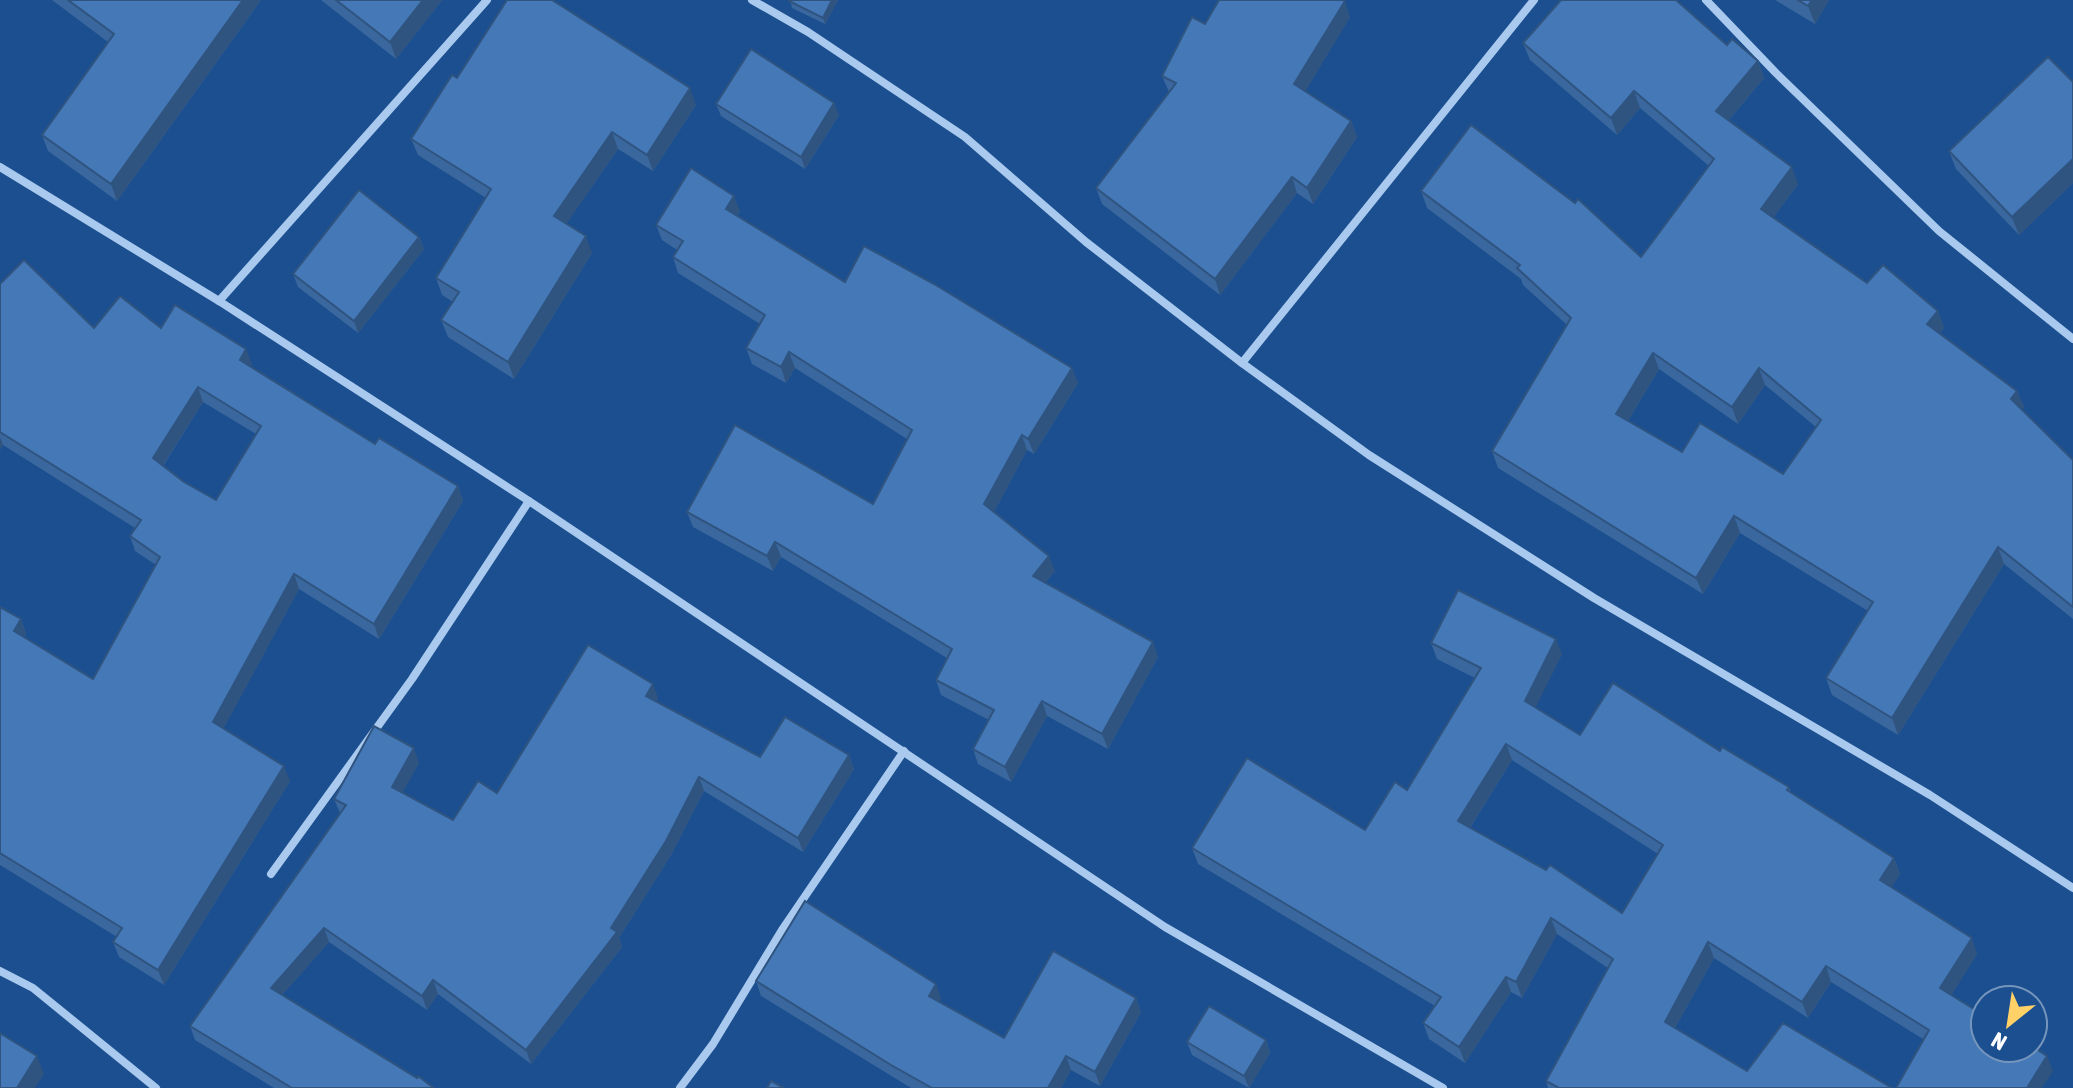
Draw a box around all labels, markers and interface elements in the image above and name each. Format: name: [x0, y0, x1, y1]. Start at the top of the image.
north arrow: [1969, 984, 2049, 1064]
text: N: [1987, 1027, 2011, 1056]

